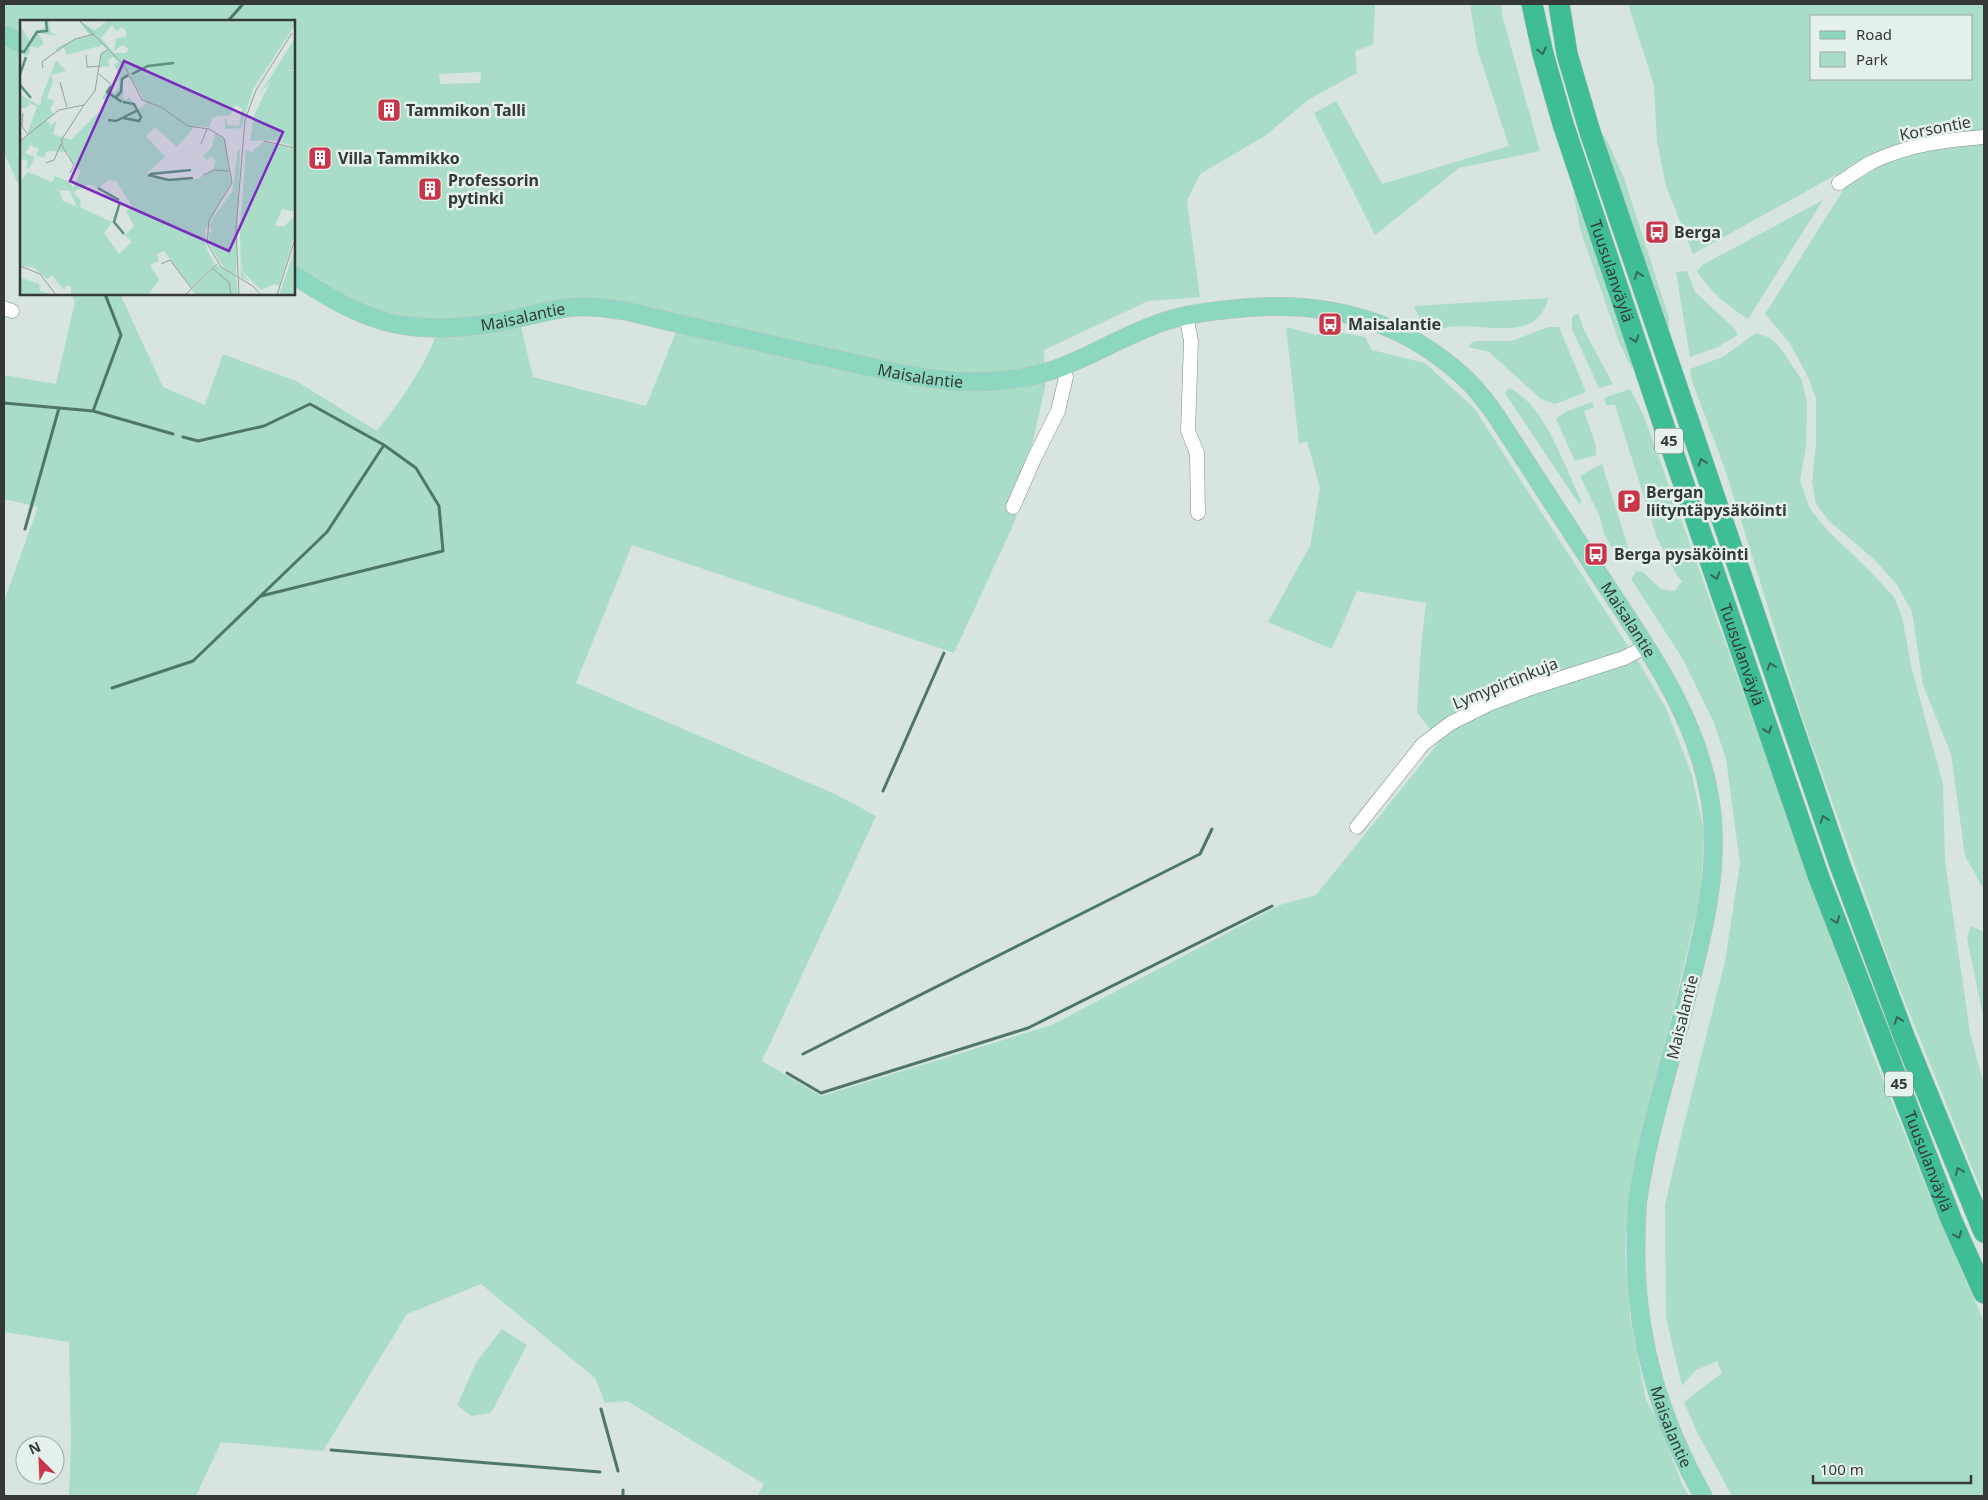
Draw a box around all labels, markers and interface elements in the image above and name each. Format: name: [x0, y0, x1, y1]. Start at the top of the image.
legend: [1810, 15, 1973, 80]
inset map: [20, 20, 295, 295]
text: Road: [1856, 24, 1892, 44]
one-way arrow: [1536, 47, 1547, 56]
text: Park: [1856, 49, 1888, 69]
building icon: Tammikon Talli: [376, 97, 402, 123]
place label: Tammikon Talli: [406, 99, 526, 121]
street label: Korsontie: [1897, 110, 1973, 146]
building icon: Villa Tammikko: [307, 145, 333, 171]
place label: Villa Tammikko: [338, 147, 460, 169]
place label: Professorin pytinki: [448, 169, 539, 209]
building icon: Professorin pytinki: [417, 176, 443, 202]
street label: Tuusulanväylä: [1585, 217, 1640, 325]
bus stop icon: Berga: [1644, 219, 1670, 245]
place label: Berga: [1674, 221, 1721, 243]
one-way arrow: [1634, 271, 1644, 280]
street label: Maisalantie: [479, 297, 567, 336]
bus stop icon: Maisalantie: [1317, 311, 1343, 337]
place label: Maisalantie: [1348, 313, 1441, 335]
one-way arrow: [1629, 335, 1639, 343]
street label: Maisalantie: [876, 358, 964, 393]
road number: 45: [1655, 428, 1683, 454]
one-way arrow: [1698, 458, 1708, 467]
place label: Bergan liityntäpysäköinti: [1646, 481, 1787, 521]
parking icon: Bergan liityntäpysäköinti: [1616, 488, 1642, 514]
bus stop icon: Berga pysäköinti: [1583, 541, 1609, 567]
place label: Berga pysäköinti: [1614, 543, 1748, 565]
one-way arrow: [1710, 571, 1720, 580]
street label: Maisalantie: [1596, 577, 1661, 662]
street label: Tuusulanväylä: [1715, 600, 1770, 709]
street label: Lymypirtinkuja: [1449, 652, 1561, 714]
one-way arrow: [1767, 662, 1777, 670]
one-way arrow: [1763, 725, 1773, 733]
one-way arrow: [1820, 816, 1830, 824]
one-way arrow: [1830, 915, 1840, 924]
street label: Maisalantie: [1661, 973, 1703, 1061]
one-way arrow: [1894, 1016, 1904, 1025]
road number: 45: [1885, 1072, 1913, 1096]
street label: Tuusulanväylä: [1899, 1107, 1958, 1215]
one-way arrow: [1954, 1167, 1965, 1176]
one-way arrow: [1952, 1230, 1963, 1239]
street label: Maisalantie: [1645, 1383, 1697, 1471]
north arrow: [15, 1435, 65, 1485]
text: N: [25, 1437, 44, 1459]
scale bar: [1813, 1452, 1970, 1484]
text: 100 m: [1820, 1459, 1864, 1479]

